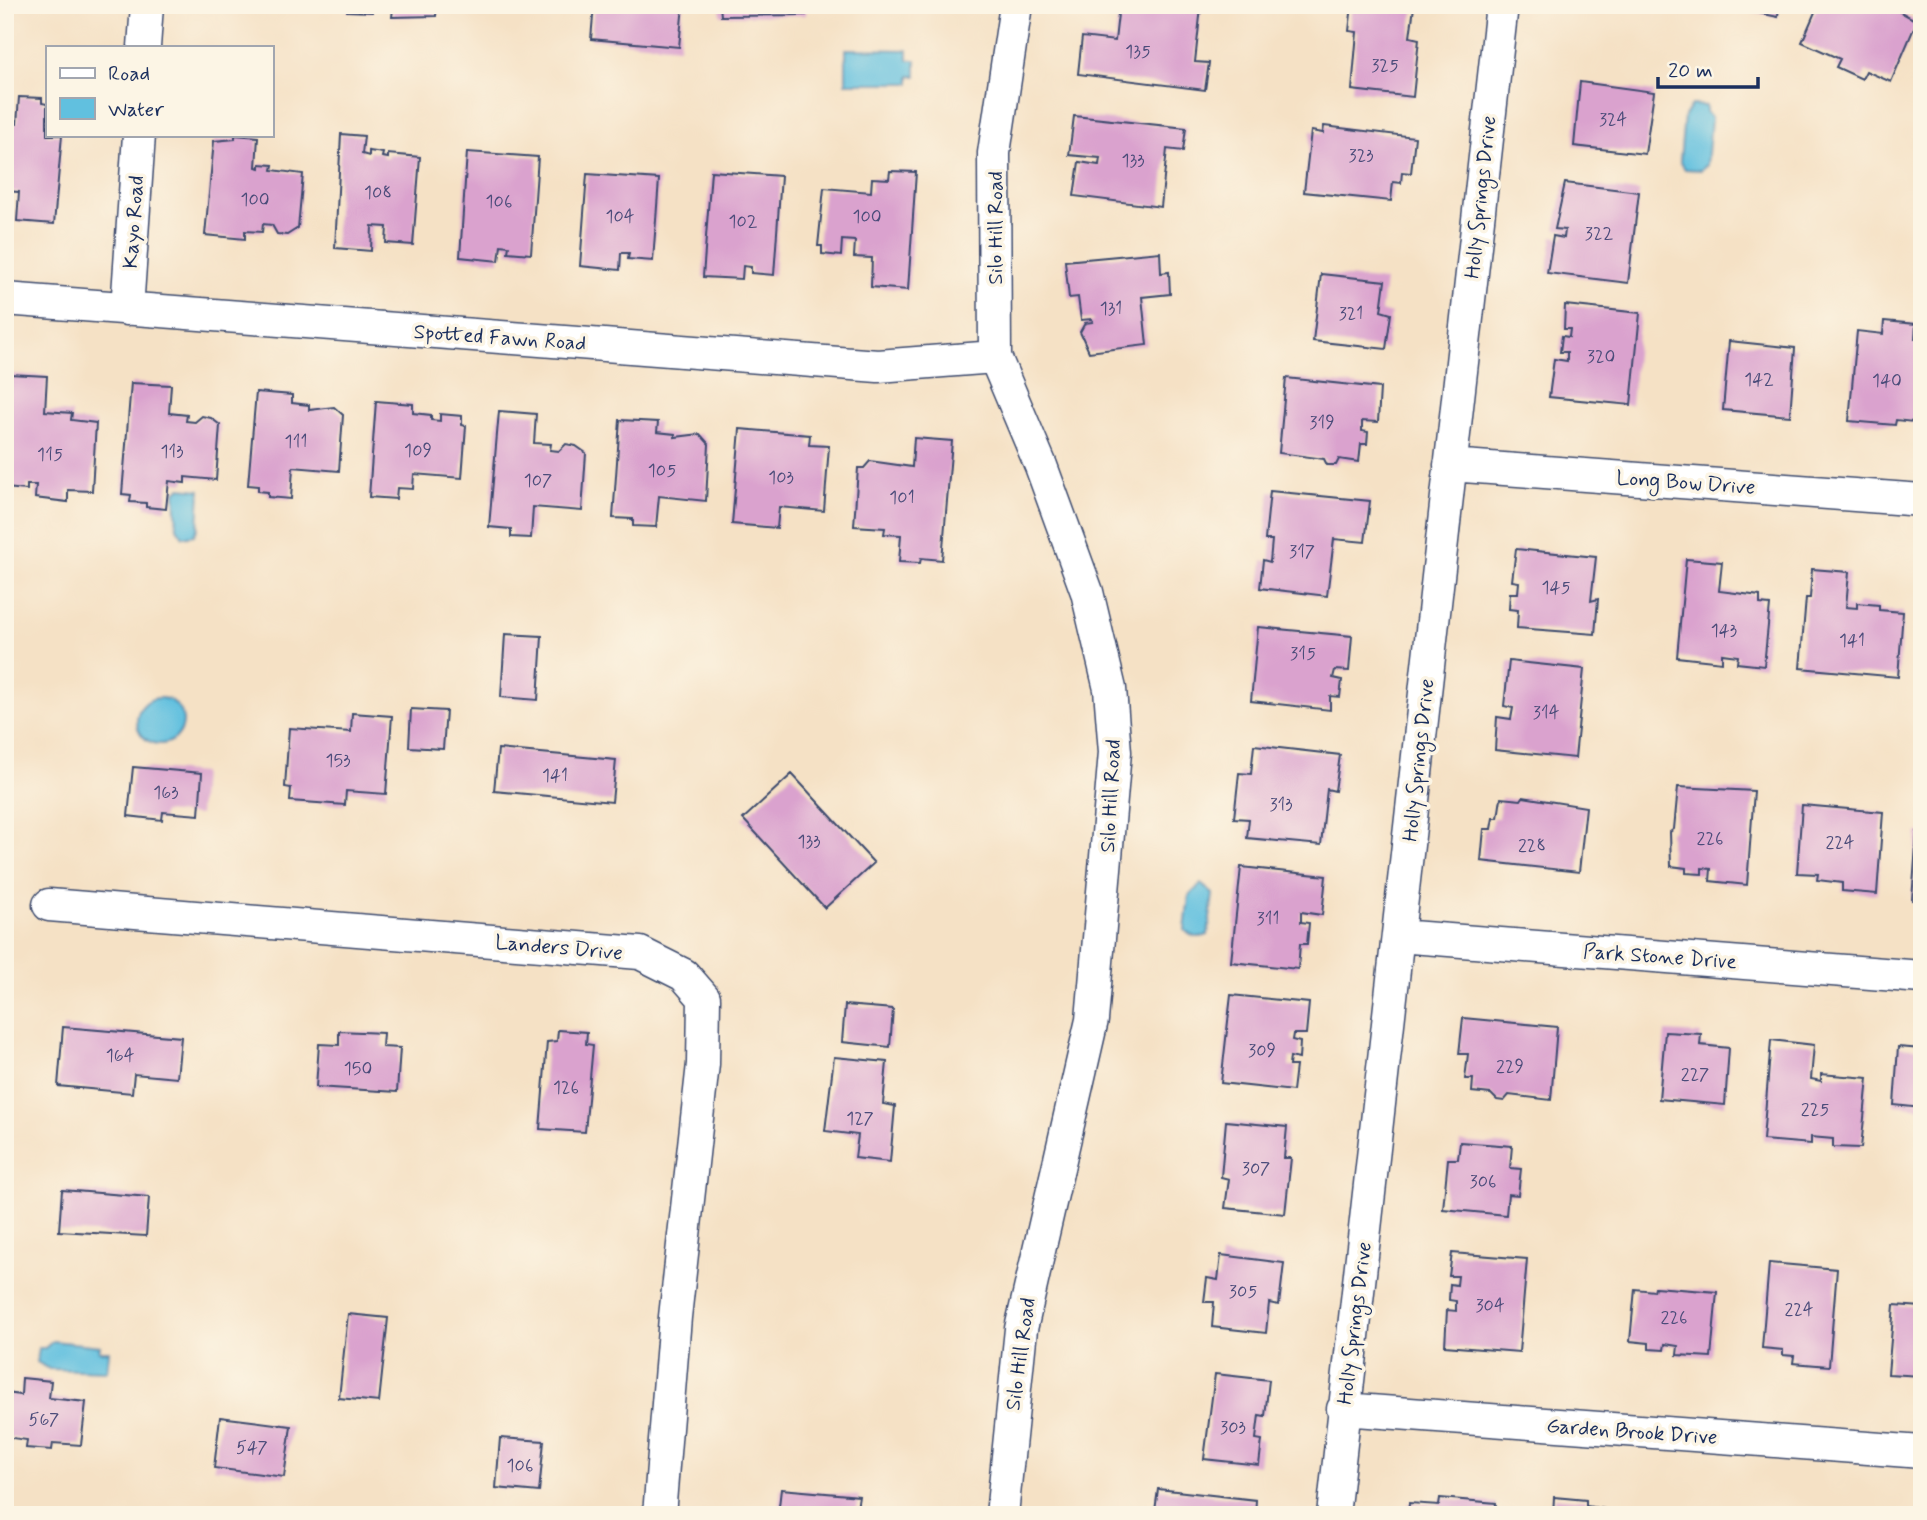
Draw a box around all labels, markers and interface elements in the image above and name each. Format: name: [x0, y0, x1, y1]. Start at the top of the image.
house number: 135: [1125, 40, 1151, 64]
legend: [46, 46, 273, 136]
scale bar: [1658, 46, 1757, 90]
house number: 325: [1371, 54, 1399, 78]
text: 20 m: [1668, 57, 1713, 85]
text: Road: [108, 60, 150, 88]
text: Water: [108, 96, 164, 124]
house number: 324: [1599, 108, 1628, 132]
street label: Holly Springs Drive: [1459, 114, 1504, 280]
house number: 323: [1349, 144, 1373, 168]
house number: 133: [1121, 149, 1145, 173]
street label: Silo Hill Road: [982, 171, 1010, 285]
street label: Kayo Road: [117, 174, 151, 270]
house number: 108: [364, 181, 392, 205]
house number: 100: [240, 188, 270, 212]
house number: 106: [486, 190, 512, 214]
house number: 104: [606, 205, 635, 229]
house number: 100: [852, 205, 882, 229]
house number: 102: [728, 210, 758, 234]
house number: 322: [1585, 222, 1613, 246]
house number: 131: [1100, 297, 1122, 321]
house number: 321: [1339, 302, 1363, 326]
street label: Spotted Fawn Road: [413, 318, 587, 358]
house number: 320: [1587, 345, 1615, 369]
house number: 142: [1744, 368, 1774, 392]
house number: 140: [1872, 369, 1902, 393]
house number: 319: [1309, 411, 1335, 435]
house number: 111: [285, 430, 307, 454]
house number: 109: [404, 439, 432, 463]
house number: 113: [160, 440, 184, 464]
house number: 115: [37, 443, 63, 467]
house number: 105: [648, 459, 676, 483]
street label: Long Bow Drive: [1615, 464, 1756, 503]
house number: 103: [768, 466, 794, 490]
house number: 107: [524, 469, 552, 493]
house number: 101: [889, 486, 915, 510]
house number: 317: [1289, 540, 1315, 564]
house number: 145: [1542, 576, 1570, 600]
house number: 143: [1711, 619, 1737, 643]
house number: 141: [1839, 629, 1865, 653]
house number: 315: [1290, 642, 1316, 666]
street label: Holly Springs Drive: [1397, 677, 1442, 843]
house number: 314: [1533, 701, 1560, 725]
street label: Silo Hill Road: [1094, 739, 1128, 853]
house number: 153: [326, 749, 350, 773]
house number: 141: [542, 764, 568, 788]
house number: 163: [153, 781, 179, 805]
house number: 313: [1269, 793, 1293, 817]
house number: 226: [1697, 827, 1723, 851]
house number: 133: [797, 830, 821, 854]
house number: 224: [1826, 831, 1855, 855]
house number: 228: [1518, 834, 1546, 858]
house number: 311: [1257, 907, 1279, 931]
street label: Landers Drive: [494, 928, 624, 968]
street label: Park Stone Drive: [1582, 938, 1738, 976]
house number: 309: [1248, 1039, 1276, 1063]
house number: 164: [106, 1044, 135, 1068]
house number: 229: [1496, 1055, 1524, 1079]
house number: 150: [344, 1057, 372, 1081]
house number: 227: [1681, 1063, 1709, 1087]
house number: 126: [553, 1076, 579, 1100]
house number: 225: [1801, 1098, 1829, 1122]
house number: 127: [846, 1107, 874, 1131]
house number: 307: [1242, 1157, 1270, 1181]
house number: 306: [1470, 1170, 1496, 1194]
street label: Holly Springs Drive: [1331, 1240, 1380, 1406]
house number: 305: [1229, 1280, 1257, 1304]
house number: 304: [1475, 1294, 1505, 1318]
street label: Silo Hill Road: [999, 1296, 1043, 1412]
house number: 224: [1785, 1298, 1814, 1322]
house number: 226: [1661, 1306, 1687, 1330]
house number: 567: [29, 1408, 59, 1432]
street label: Garden Brook Drive: [1545, 1412, 1718, 1452]
house number: 303: [1220, 1416, 1246, 1440]
house number: 547: [236, 1436, 268, 1460]
house number: 106: [507, 1454, 533, 1478]

